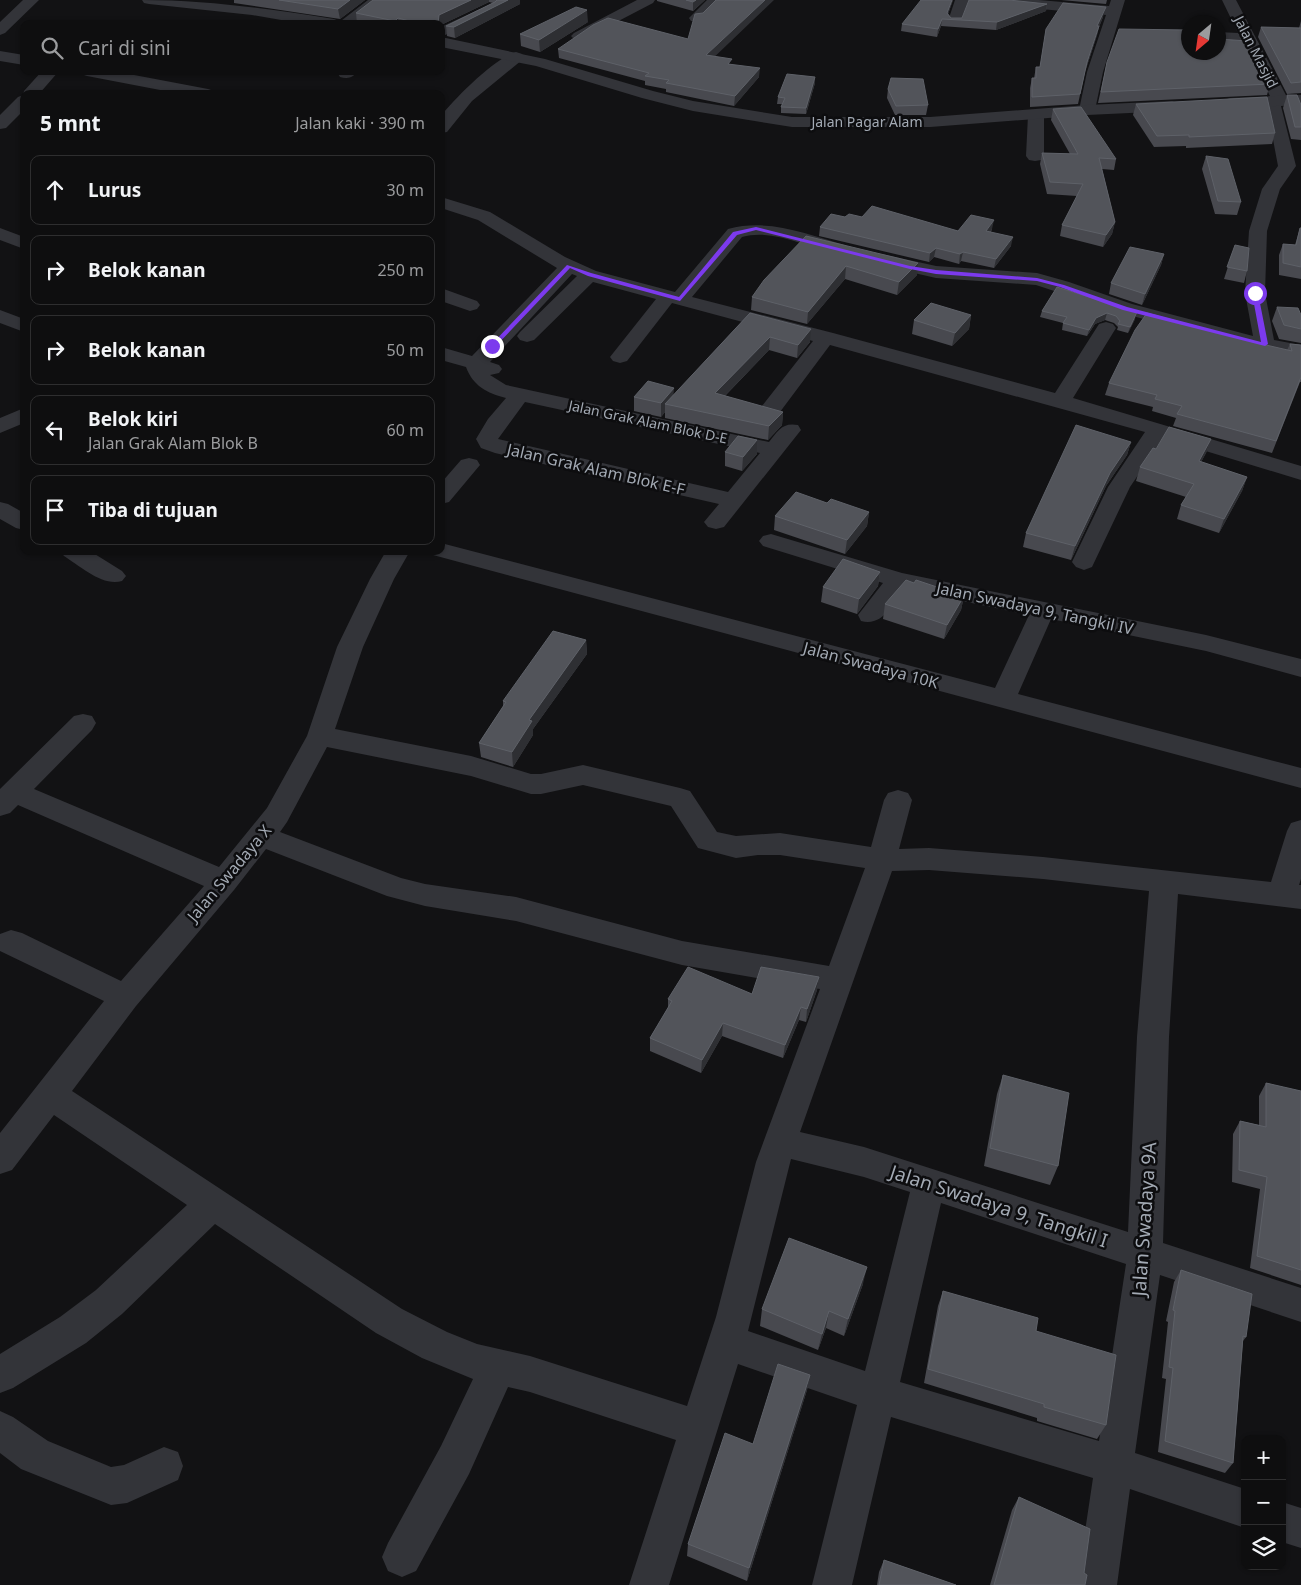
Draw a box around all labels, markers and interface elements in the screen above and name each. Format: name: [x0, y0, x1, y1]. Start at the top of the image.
street label: Jalan Masjid: [1229, 11, 1283, 91]
north arrow: [1181, 15, 1226, 60]
search box: [20, 20, 445, 75]
icon: search: [38, 34, 66, 62]
text: Cari di sini: [78, 35, 171, 61]
text: 5 mnt: [40, 109, 101, 137]
text: Jalan kaki · 390 m: [295, 112, 425, 134]
street label: Jalan Pagar Alam: [809, 112, 923, 131]
icon: ahead: [41, 176, 69, 204]
text: Lurus: [88, 177, 141, 203]
text: 30 m: [387, 179, 424, 201]
icon: right: [41, 256, 69, 284]
text: Belok kanan: [88, 257, 205, 283]
text: 250 m: [377, 259, 424, 281]
route start: [1244, 282, 1267, 305]
route end: [481, 335, 504, 358]
icon: right: [41, 336, 69, 364]
text: Belok kanan: [88, 337, 205, 363]
text: 50 m: [387, 339, 424, 361]
street label: Jalan Grak Alam Blok D-E: [565, 395, 729, 448]
text: Belok kiri: [88, 406, 178, 432]
icon: left: [41, 416, 69, 444]
text: 60 m: [387, 419, 424, 441]
text: Jalan Grak Alam Blok B: [88, 432, 258, 454]
street label: Jalan Grak Alam Blok E-F: [503, 437, 687, 500]
icon: arrive: [41, 496, 69, 524]
text: Tiba di tujuan: [88, 497, 218, 523]
street label: Jalan Swadaya 9, Tangkil IV: [933, 576, 1136, 640]
street label: Jalan Swadaya 10K: [799, 636, 941, 694]
street label: Jalan Swadaya X: [181, 819, 276, 928]
street label: Jalan Swadaya 9A: [1125, 1140, 1162, 1299]
street label: Jalan Swadaya 9, Tangkil I: [885, 1158, 1111, 1253]
map controls: [1241, 1435, 1286, 1570]
button: +: [1241, 1435, 1286, 1480]
button: −: [1241, 1480, 1286, 1525]
button: layers: [1241, 1525, 1286, 1570]

